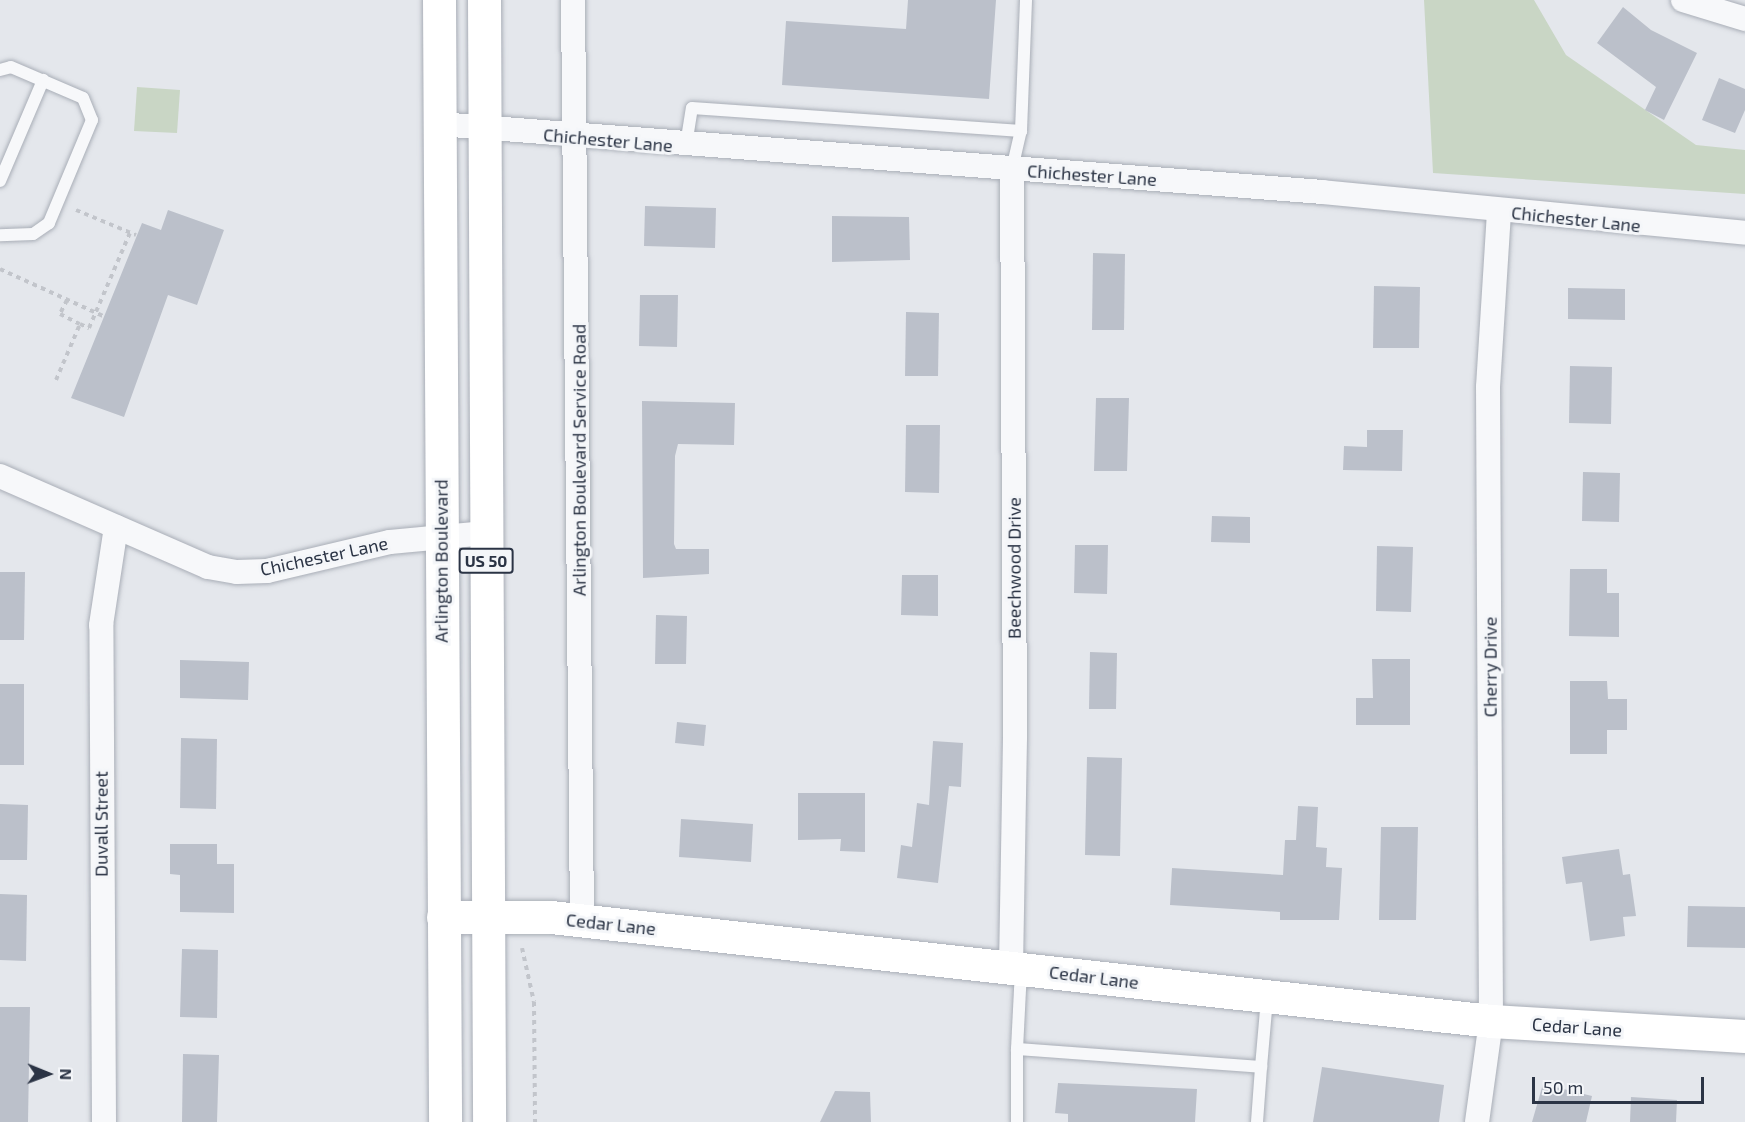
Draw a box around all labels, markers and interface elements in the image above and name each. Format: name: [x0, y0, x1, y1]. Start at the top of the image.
street label: Chichester Lane: [542, 124, 674, 156]
street label: Chichester Lane: [1026, 160, 1158, 190]
street label: Chichester Lane: [1510, 201, 1642, 237]
street label: Arlington Boulevard Service Road: [568, 324, 590, 596]
street label: Arlington Boulevard: [430, 479, 452, 643]
street label: Beechwood Drive: [1003, 497, 1025, 639]
street label: Chichester Lane: [258, 532, 390, 580]
road number: US 50: [458, 548, 514, 574]
street label: Cherry Drive: [1479, 616, 1501, 718]
street label: Duvall Street: [90, 771, 112, 877]
street label: Cedar Lane: [565, 909, 657, 939]
street label: Cedar Lane: [1048, 961, 1140, 993]
street label: Cedar Lane: [1531, 1013, 1623, 1041]
north arrow: [18, 1044, 78, 1104]
scale bar: [1535, 1065, 1708, 1103]
text: N: [57, 1068, 76, 1080]
text: 50 m: [1543, 1076, 1583, 1098]

